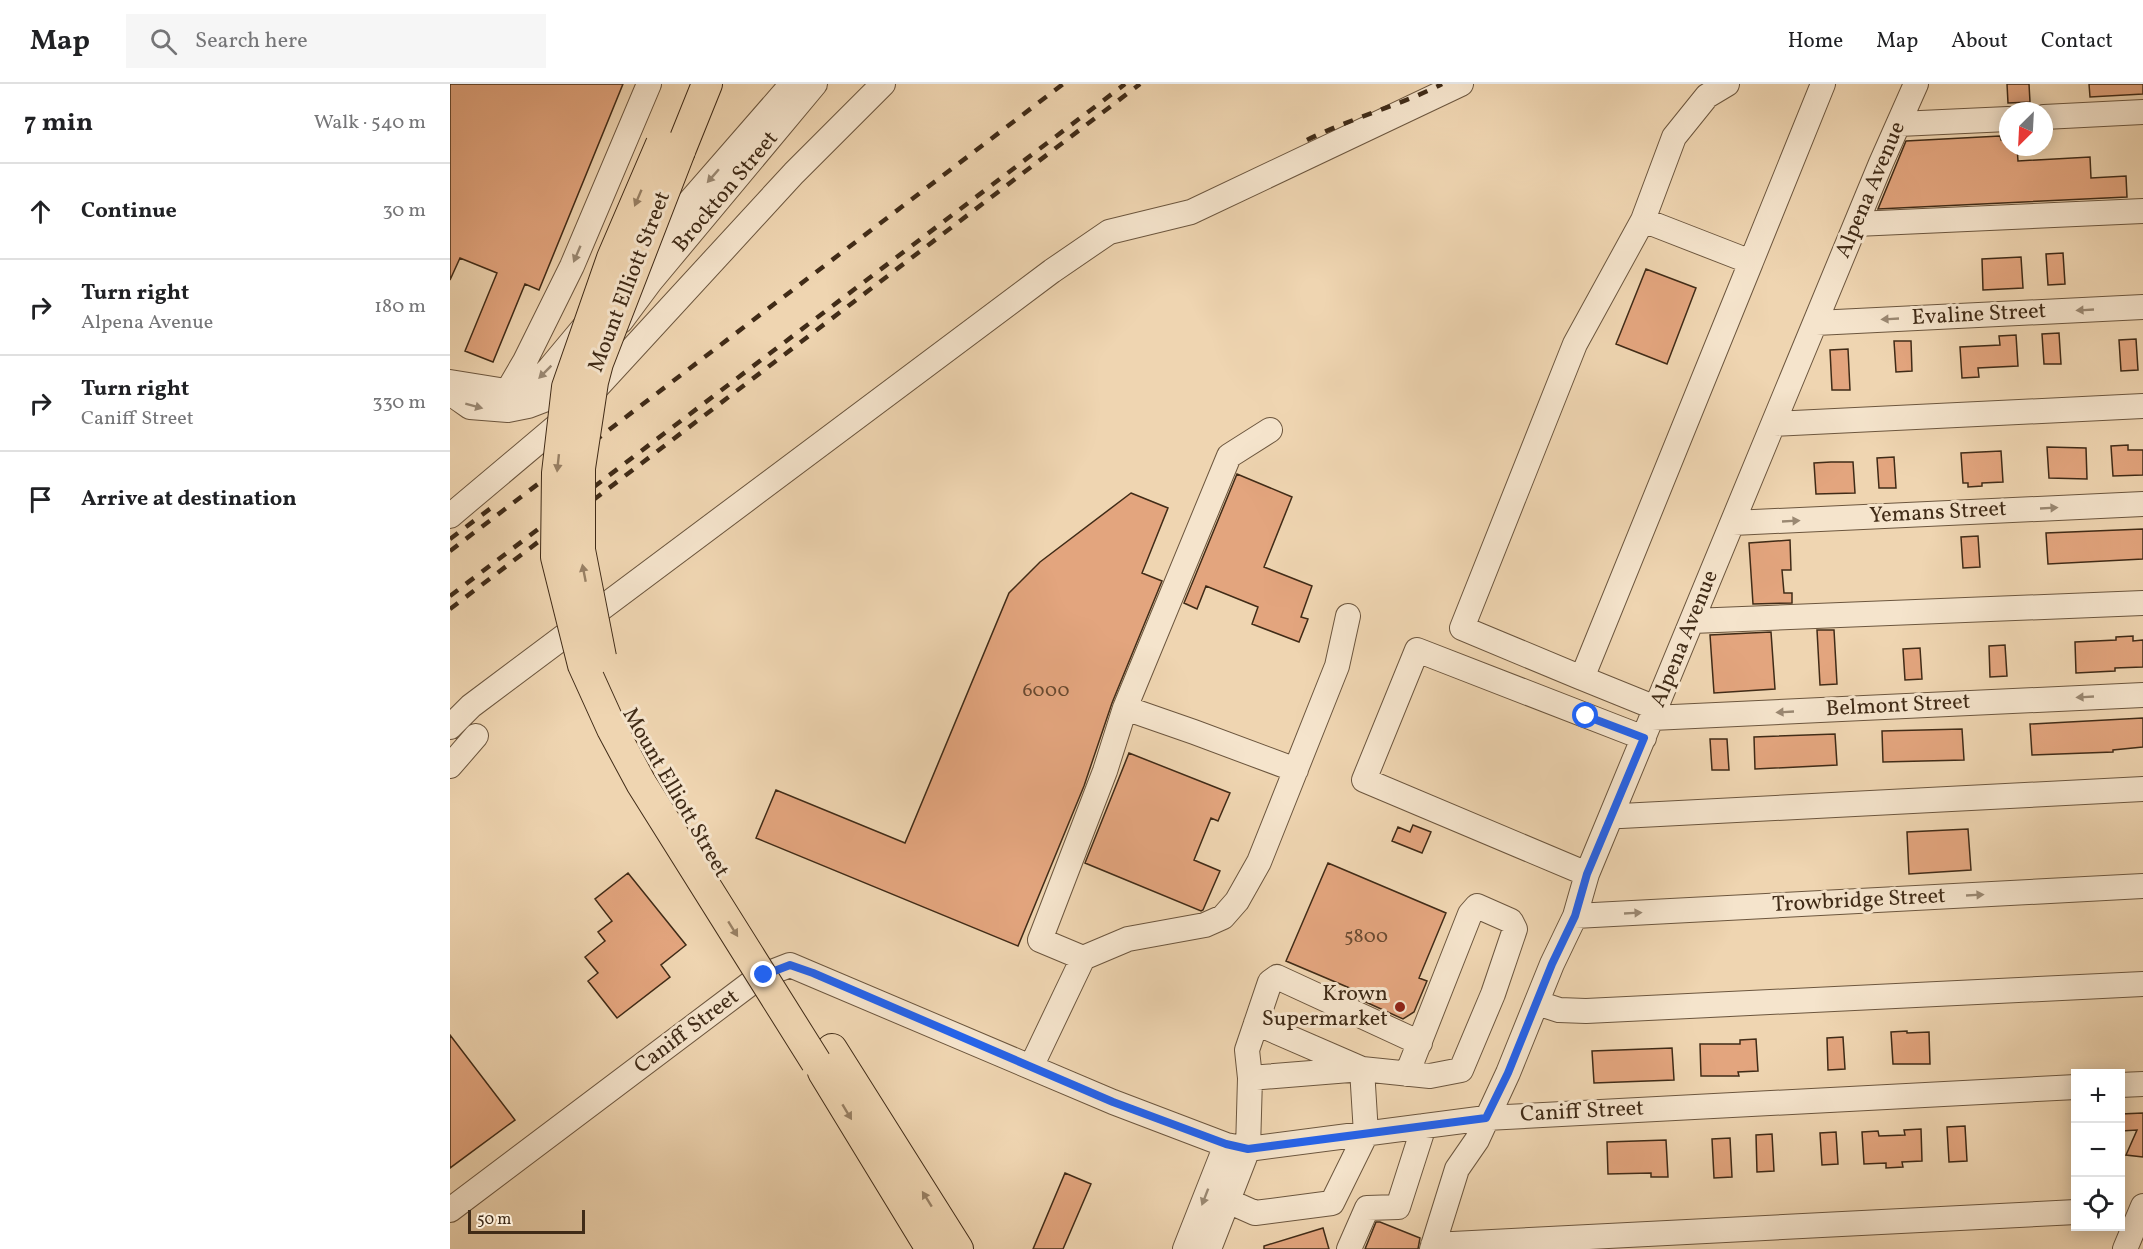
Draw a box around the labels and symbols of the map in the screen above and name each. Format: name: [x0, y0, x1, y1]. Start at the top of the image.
north arrow: [1999, 102, 2053, 156]
street label: Alpena Avenue: [1828, 117, 1914, 263]
street label: Brockton Street: [666, 124, 786, 260]
one-way arrow: [707, 168, 720, 183]
street label: Mount Elliott Street: [581, 187, 679, 377]
one-way arrow: [633, 189, 643, 207]
one-way arrow: [572, 245, 581, 263]
street label: Evaline Street: [1911, 296, 2047, 334]
one-way arrow: [2075, 306, 2094, 315]
one-way arrow: [1880, 315, 1899, 324]
one-way arrow: [539, 365, 553, 379]
one-way arrow: [465, 402, 484, 412]
one-way arrow: [554, 454, 563, 473]
street label: Yemans Street: [1869, 494, 2008, 532]
one-way arrow: [2039, 504, 2058, 513]
one-way arrow: [1782, 516, 1801, 525]
one-way arrow: [579, 563, 588, 582]
street label: Alpena Avenue: [1643, 566, 1727, 712]
house number: 6000: [1023, 677, 1069, 705]
street label: Belmont Street: [1825, 687, 1971, 725]
one-way arrow: [2075, 693, 2094, 702]
street label: Mount Elliott Street: [614, 702, 736, 884]
route start: [1572, 702, 1598, 728]
one-way arrow: [1775, 707, 1794, 716]
street label: Trowbridge Street: [1771, 881, 1947, 921]
one-way arrow: [1965, 890, 1984, 899]
one-way arrow: [1624, 908, 1643, 917]
one-way arrow: [728, 921, 739, 938]
house number: 5800: [1344, 923, 1388, 951]
route end: [750, 961, 776, 987]
place label: Krown Supermarket: [1262, 979, 1388, 1035]
street label: Caniff Street: [628, 982, 746, 1082]
marker: Krown Supermarket: [1393, 1000, 1407, 1014]
street label: Caniff Street: [1519, 1093, 1645, 1131]
one-way arrow: [841, 1104, 852, 1120]
one-way arrow: [1200, 1188, 1210, 1206]
one-way arrow: [921, 1191, 932, 1208]
scale bar: [468, 1207, 585, 1234]

